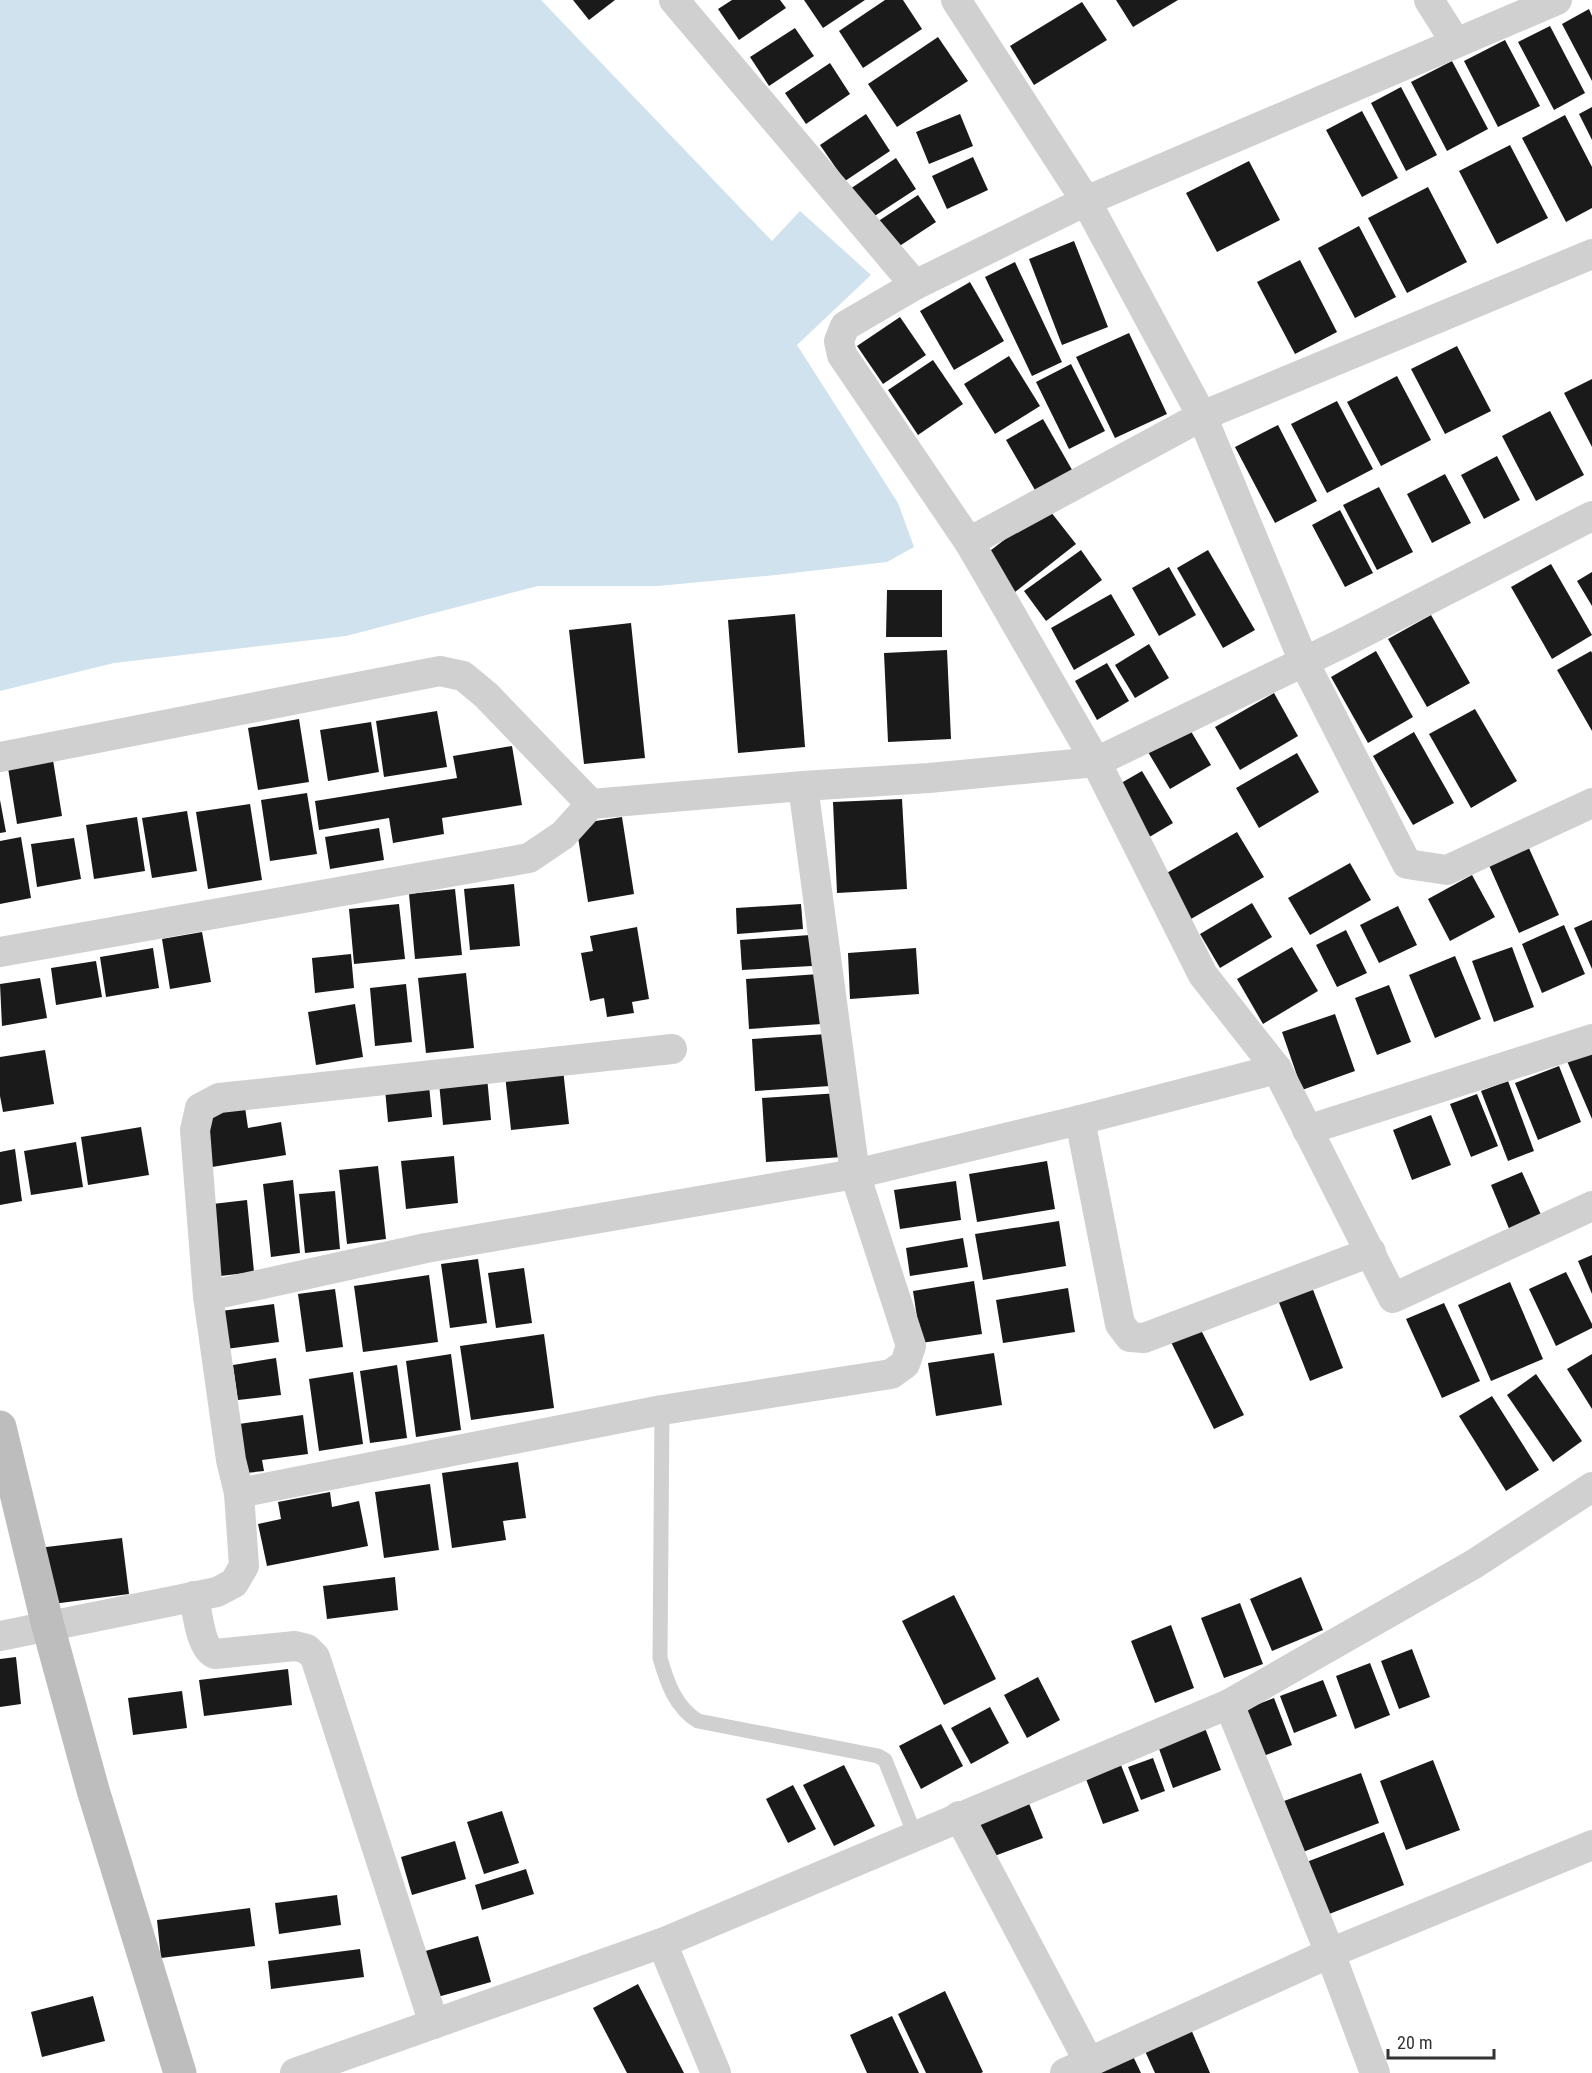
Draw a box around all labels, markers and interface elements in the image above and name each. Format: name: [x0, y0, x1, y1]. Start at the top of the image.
scale bar: [1388, 2022, 1494, 2060]
text: 20 m: [1397, 2032, 1432, 2053]

